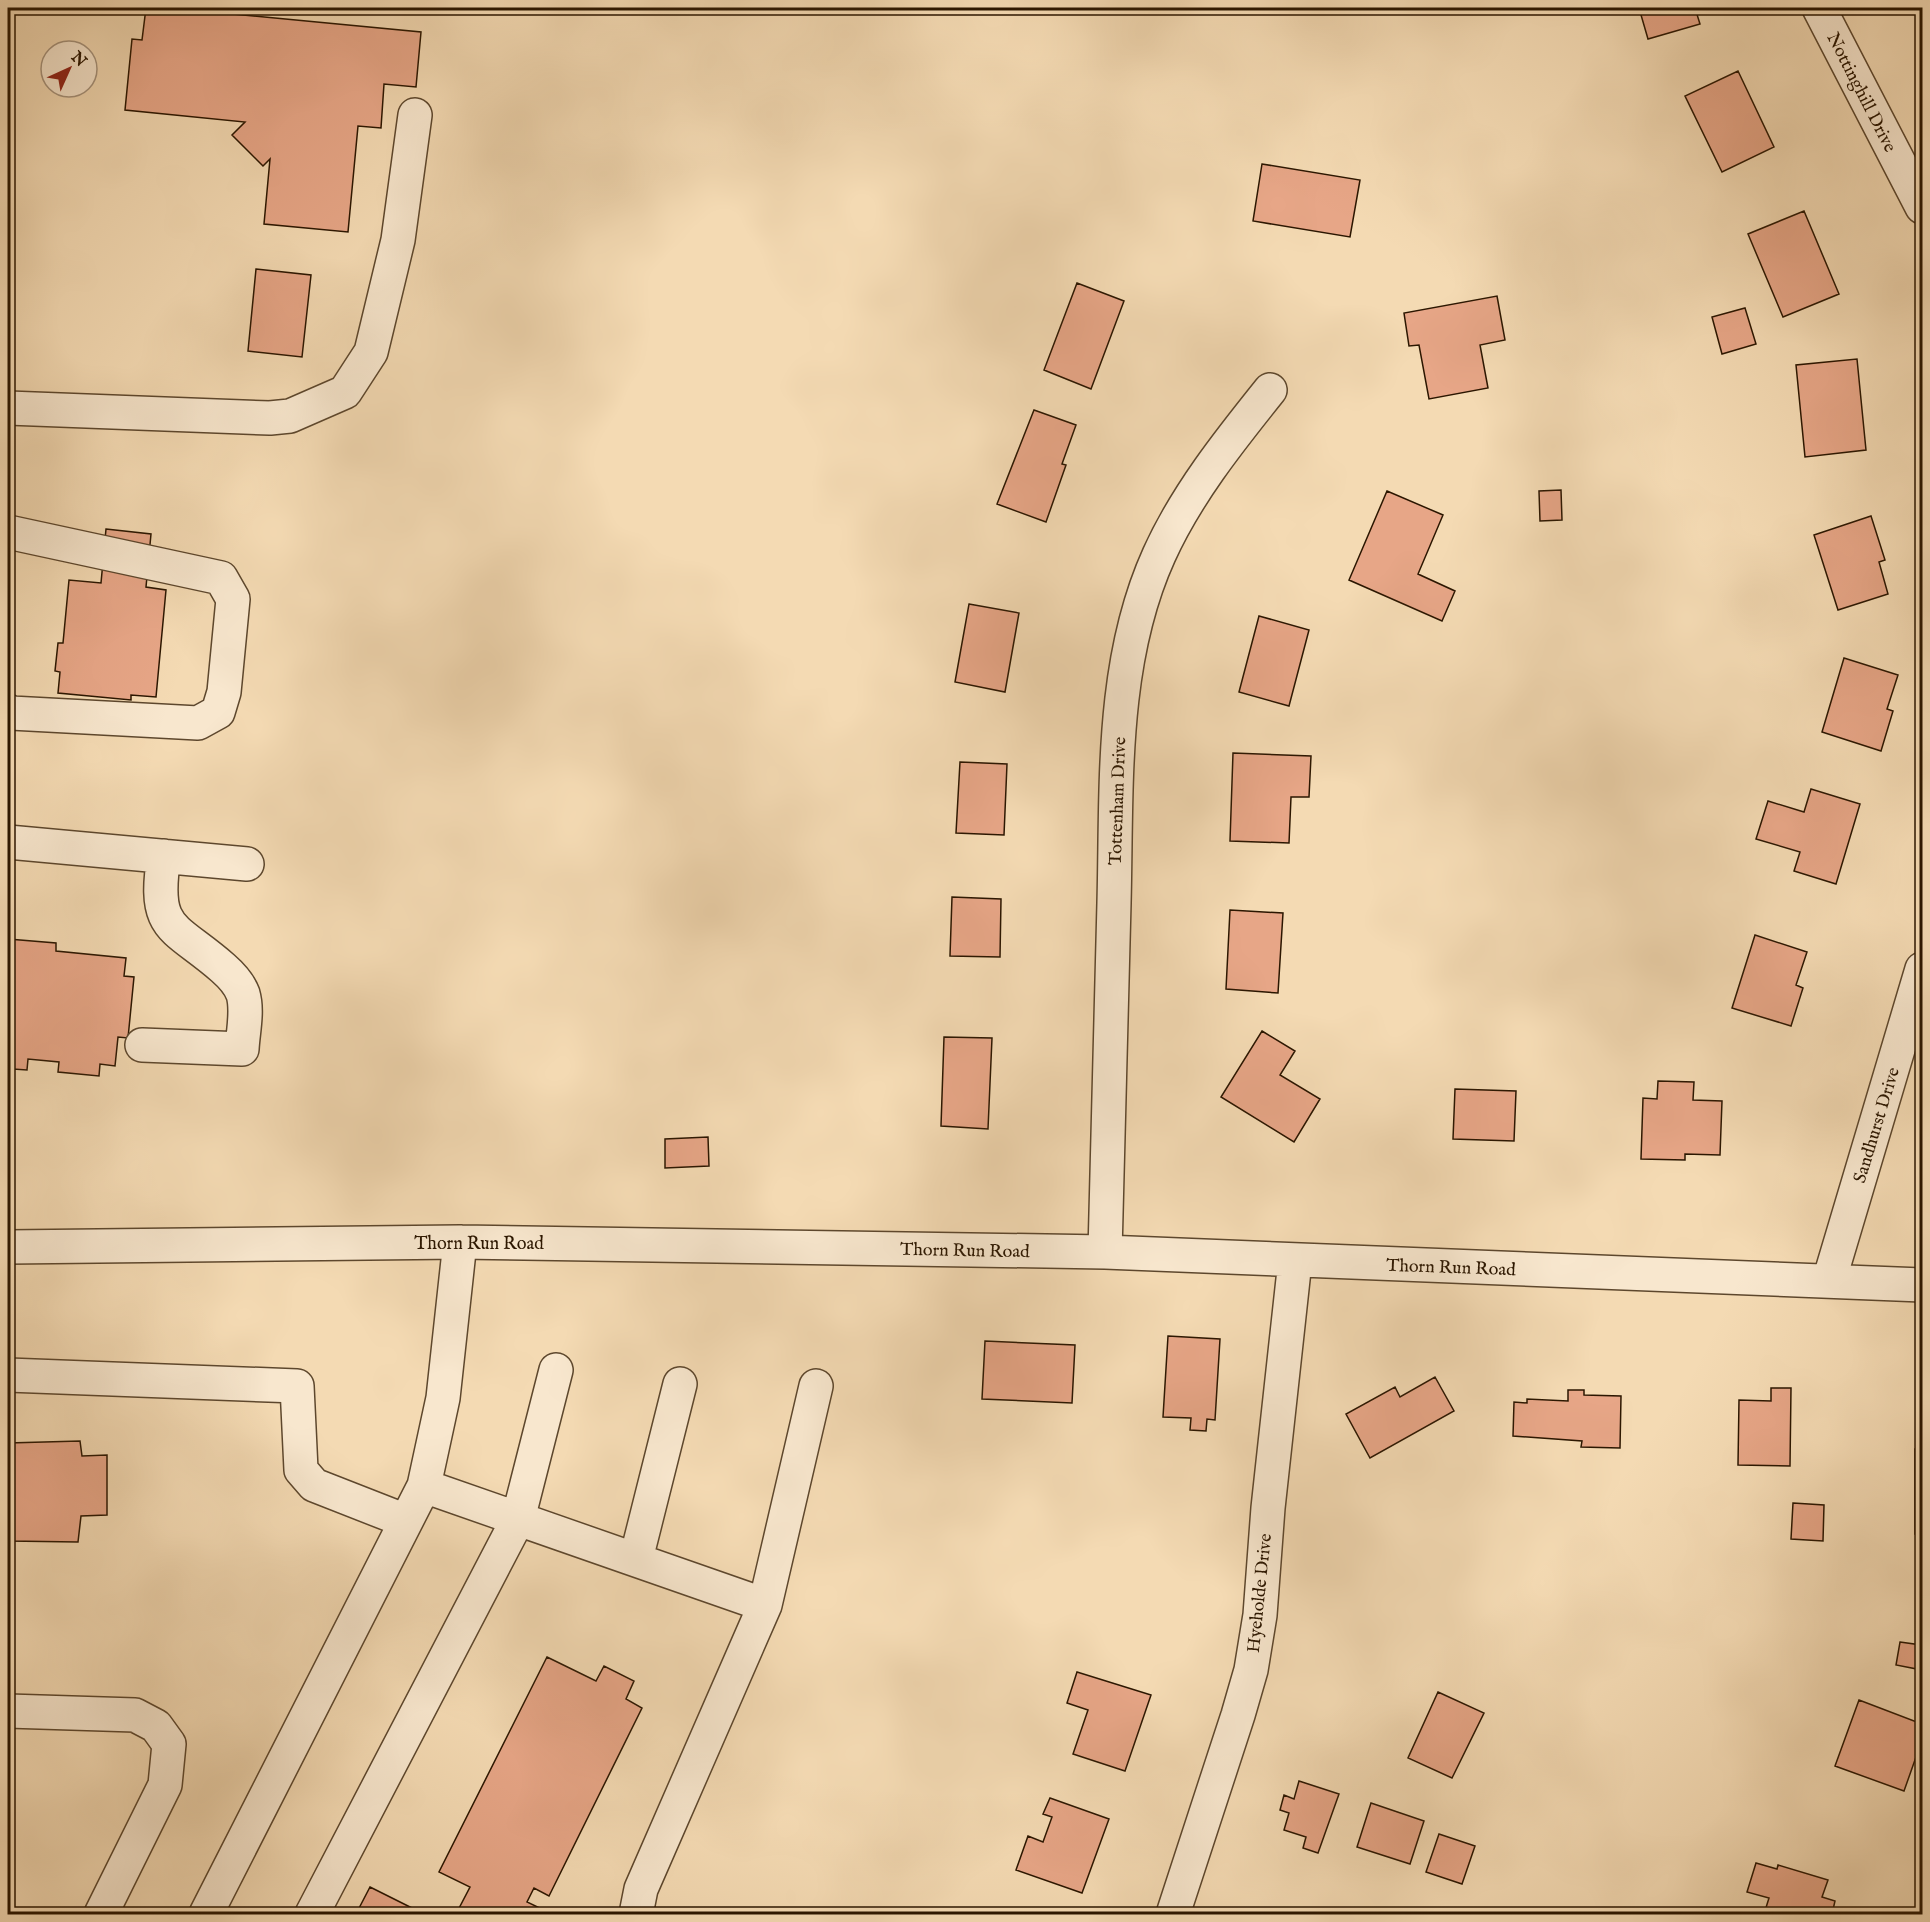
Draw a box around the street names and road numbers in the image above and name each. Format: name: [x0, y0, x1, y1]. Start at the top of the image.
street label: Nottinghill Drive: [1821, 29, 1901, 156]
street label: Tottenham Drive: [1105, 736, 1132, 866]
street label: Sandhurst Drive: [1849, 1065, 1906, 1186]
street label: Thorn Run Road: [414, 1233, 544, 1256]
street label: Thorn Run Road: [900, 1239, 1030, 1264]
street label: Thorn Run Road: [1386, 1255, 1517, 1282]
street label: Hyeholde Drive: [1243, 1532, 1278, 1654]

